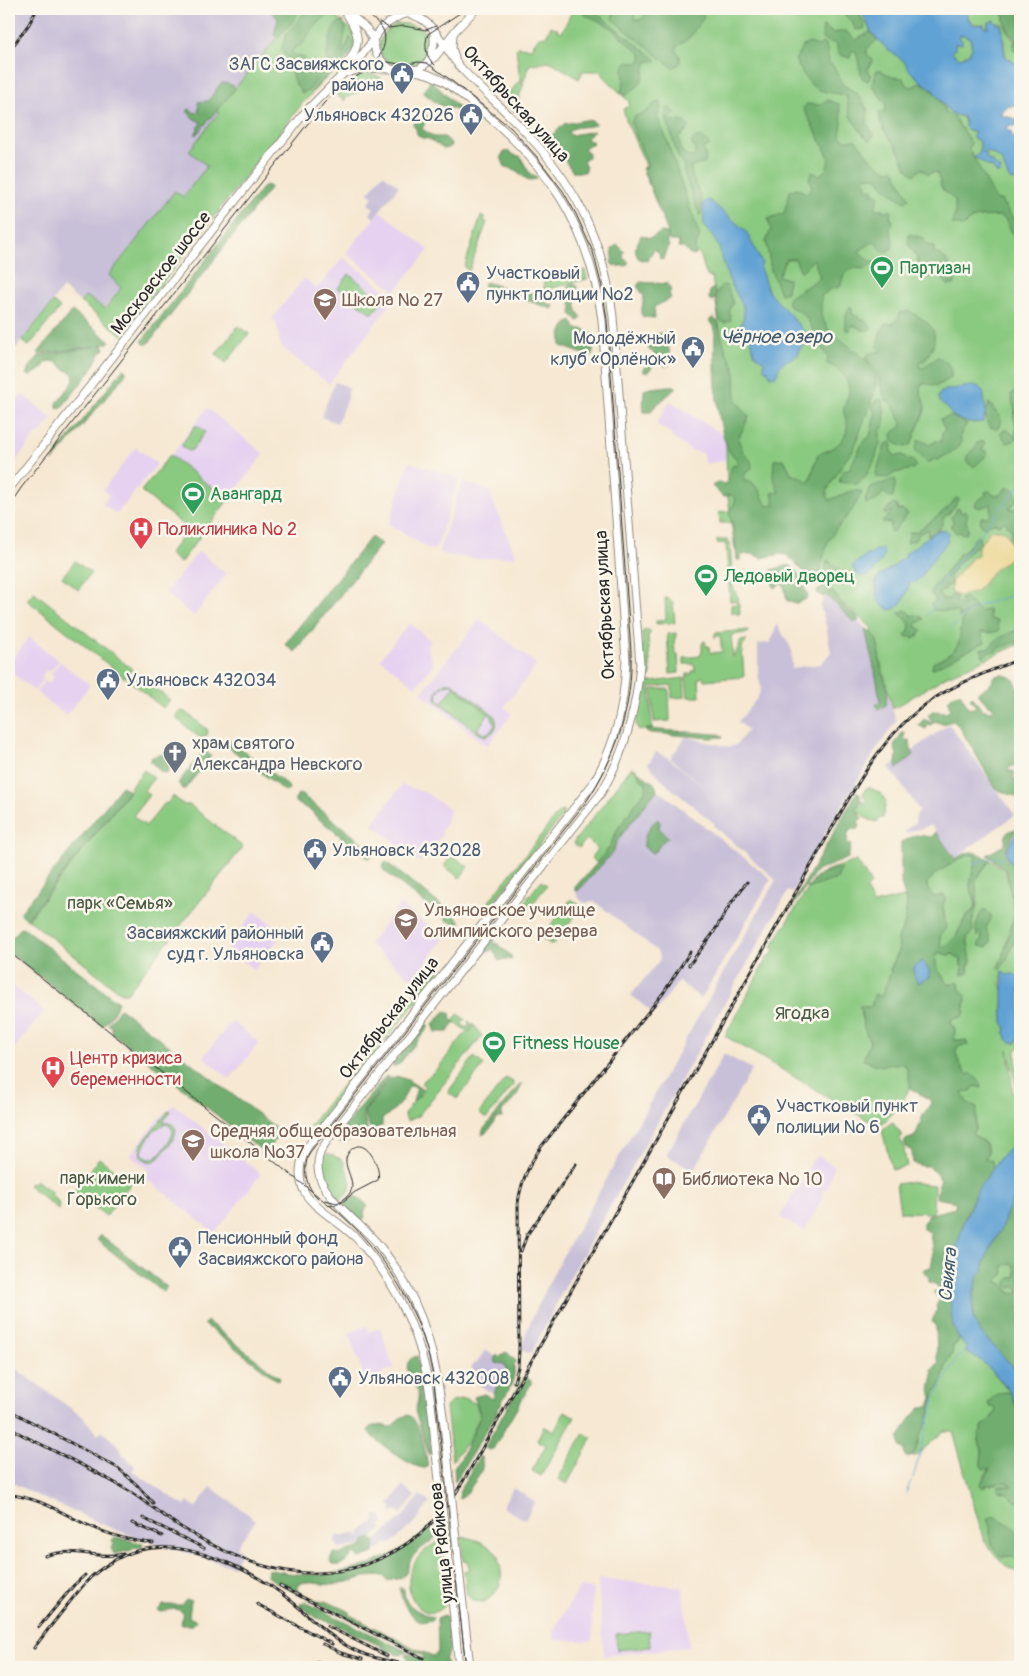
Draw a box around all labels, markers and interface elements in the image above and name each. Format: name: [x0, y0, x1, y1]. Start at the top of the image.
street label: Октябрьская улица: [458, 41, 574, 167]
place label: ЗАГС Засвияжского района: [229, 53, 384, 97]
public building icon: ЗАГС Засвияжского района: [389, 61, 415, 95]
public building icon: Ульяновск 432026: [458, 102, 484, 136]
place label: Ульяновск 432026: [304, 104, 454, 127]
street label: Московское шоссе: [106, 207, 216, 339]
sports icon: Партизан: [869, 255, 895, 289]
place label: Партизан: [900, 257, 971, 280]
place label: Участковый пункт полиции №2: [486, 262, 633, 306]
public building icon: Участковый пункт полиции №2: [455, 270, 481, 304]
school or university icon: Школа № 27: [312, 287, 338, 321]
place label: Школа № 27: [342, 289, 443, 312]
water label: Чёрное озеро: [720, 325, 834, 349]
place label: Молодёжный клуб «Орлёнок»: [550, 327, 676, 371]
public building icon: Молодёжный клуб «Орлёнок»: [680, 335, 706, 369]
sports icon: Авангард: [180, 481, 206, 515]
place label: Авангард: [210, 483, 282, 506]
hospital icon: Поликлиника № 2: [128, 516, 154, 550]
place label: Поликлиника № 2: [158, 518, 297, 541]
street label: Октябрьская улица: [590, 530, 620, 680]
sports icon: Ледовый дворец: [693, 563, 719, 597]
place label: Ледовый дворец: [723, 565, 855, 588]
public building icon: Ульяновск 432034: [95, 667, 121, 701]
place label: Ульяновск 432034: [126, 669, 277, 692]
place label: храм святого Александра Невского: [192, 732, 363, 776]
church icon: храм святого Александра Невского: [162, 740, 188, 774]
public building icon: Ульяновск 432028: [302, 837, 328, 871]
place label: Ульяновск 432028: [332, 839, 481, 862]
park label: парк «Семья»: [67, 892, 173, 915]
place label: Ульяновское училище олимпийского резерва: [424, 899, 597, 943]
school or university icon: Ульяновское училище олимпийского резерва: [393, 907, 419, 941]
place label: Засвияжский районный суд г. Ульяновска: [127, 922, 304, 966]
public building icon: Засвияжский районный суд г. Ульяновска: [309, 930, 335, 964]
street label: Октябрьская улица: [334, 952, 444, 1084]
park label: Ягодка: [775, 1002, 829, 1025]
sports icon: Fitness House: [481, 1030, 507, 1064]
place label: Fitness House: [512, 1032, 620, 1055]
place label: Центр кризиса беременности: [70, 1047, 182, 1091]
hospital icon: Центр кризиса беременности: [40, 1055, 66, 1089]
place label: Участковый пункт полиции № 6: [776, 1095, 918, 1139]
public building icon: Участковый пункт полиции № 6: [746, 1103, 772, 1137]
place label: Средняя общеобразовательная школа №37: [210, 1120, 456, 1164]
school or university icon: Средняя общеобразовательная школа №37: [180, 1128, 206, 1162]
library icon: Библиотека № 10: [651, 1166, 677, 1200]
park label: парк имени Горького: [60, 1167, 144, 1211]
place label: Библиотека № 10: [682, 1168, 823, 1191]
place label: Пенсионный фонд Засвияжского района: [198, 1227, 364, 1271]
public building icon: Пенсионный фонд Засвияжского района: [167, 1235, 193, 1269]
water label: Свияга: [933, 1246, 963, 1303]
public building icon: Ульяновск 432008: [327, 1365, 353, 1399]
place label: Ульяновск 432008: [358, 1367, 509, 1390]
street label: улица Рябикова: [424, 1482, 460, 1605]

